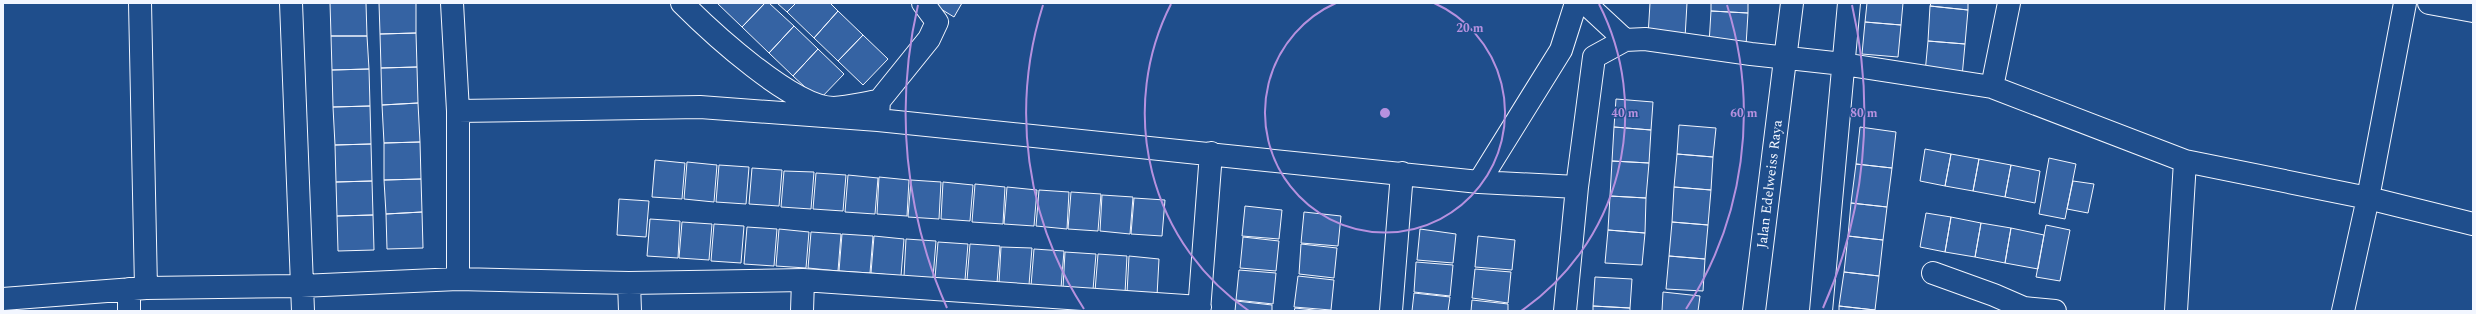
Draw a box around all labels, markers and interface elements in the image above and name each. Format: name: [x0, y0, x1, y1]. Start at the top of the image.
text: 20 m: [1456, 19, 1484, 38]
text: 40 m: [1611, 104, 1639, 123]
text: 60 m: [1730, 104, 1758, 123]
text: 80 m: [1850, 104, 1878, 123]
centre of rings: [1378, 106, 1392, 120]
street label: Jalan Edelweiss Raya: [1751, 119, 1788, 249]

